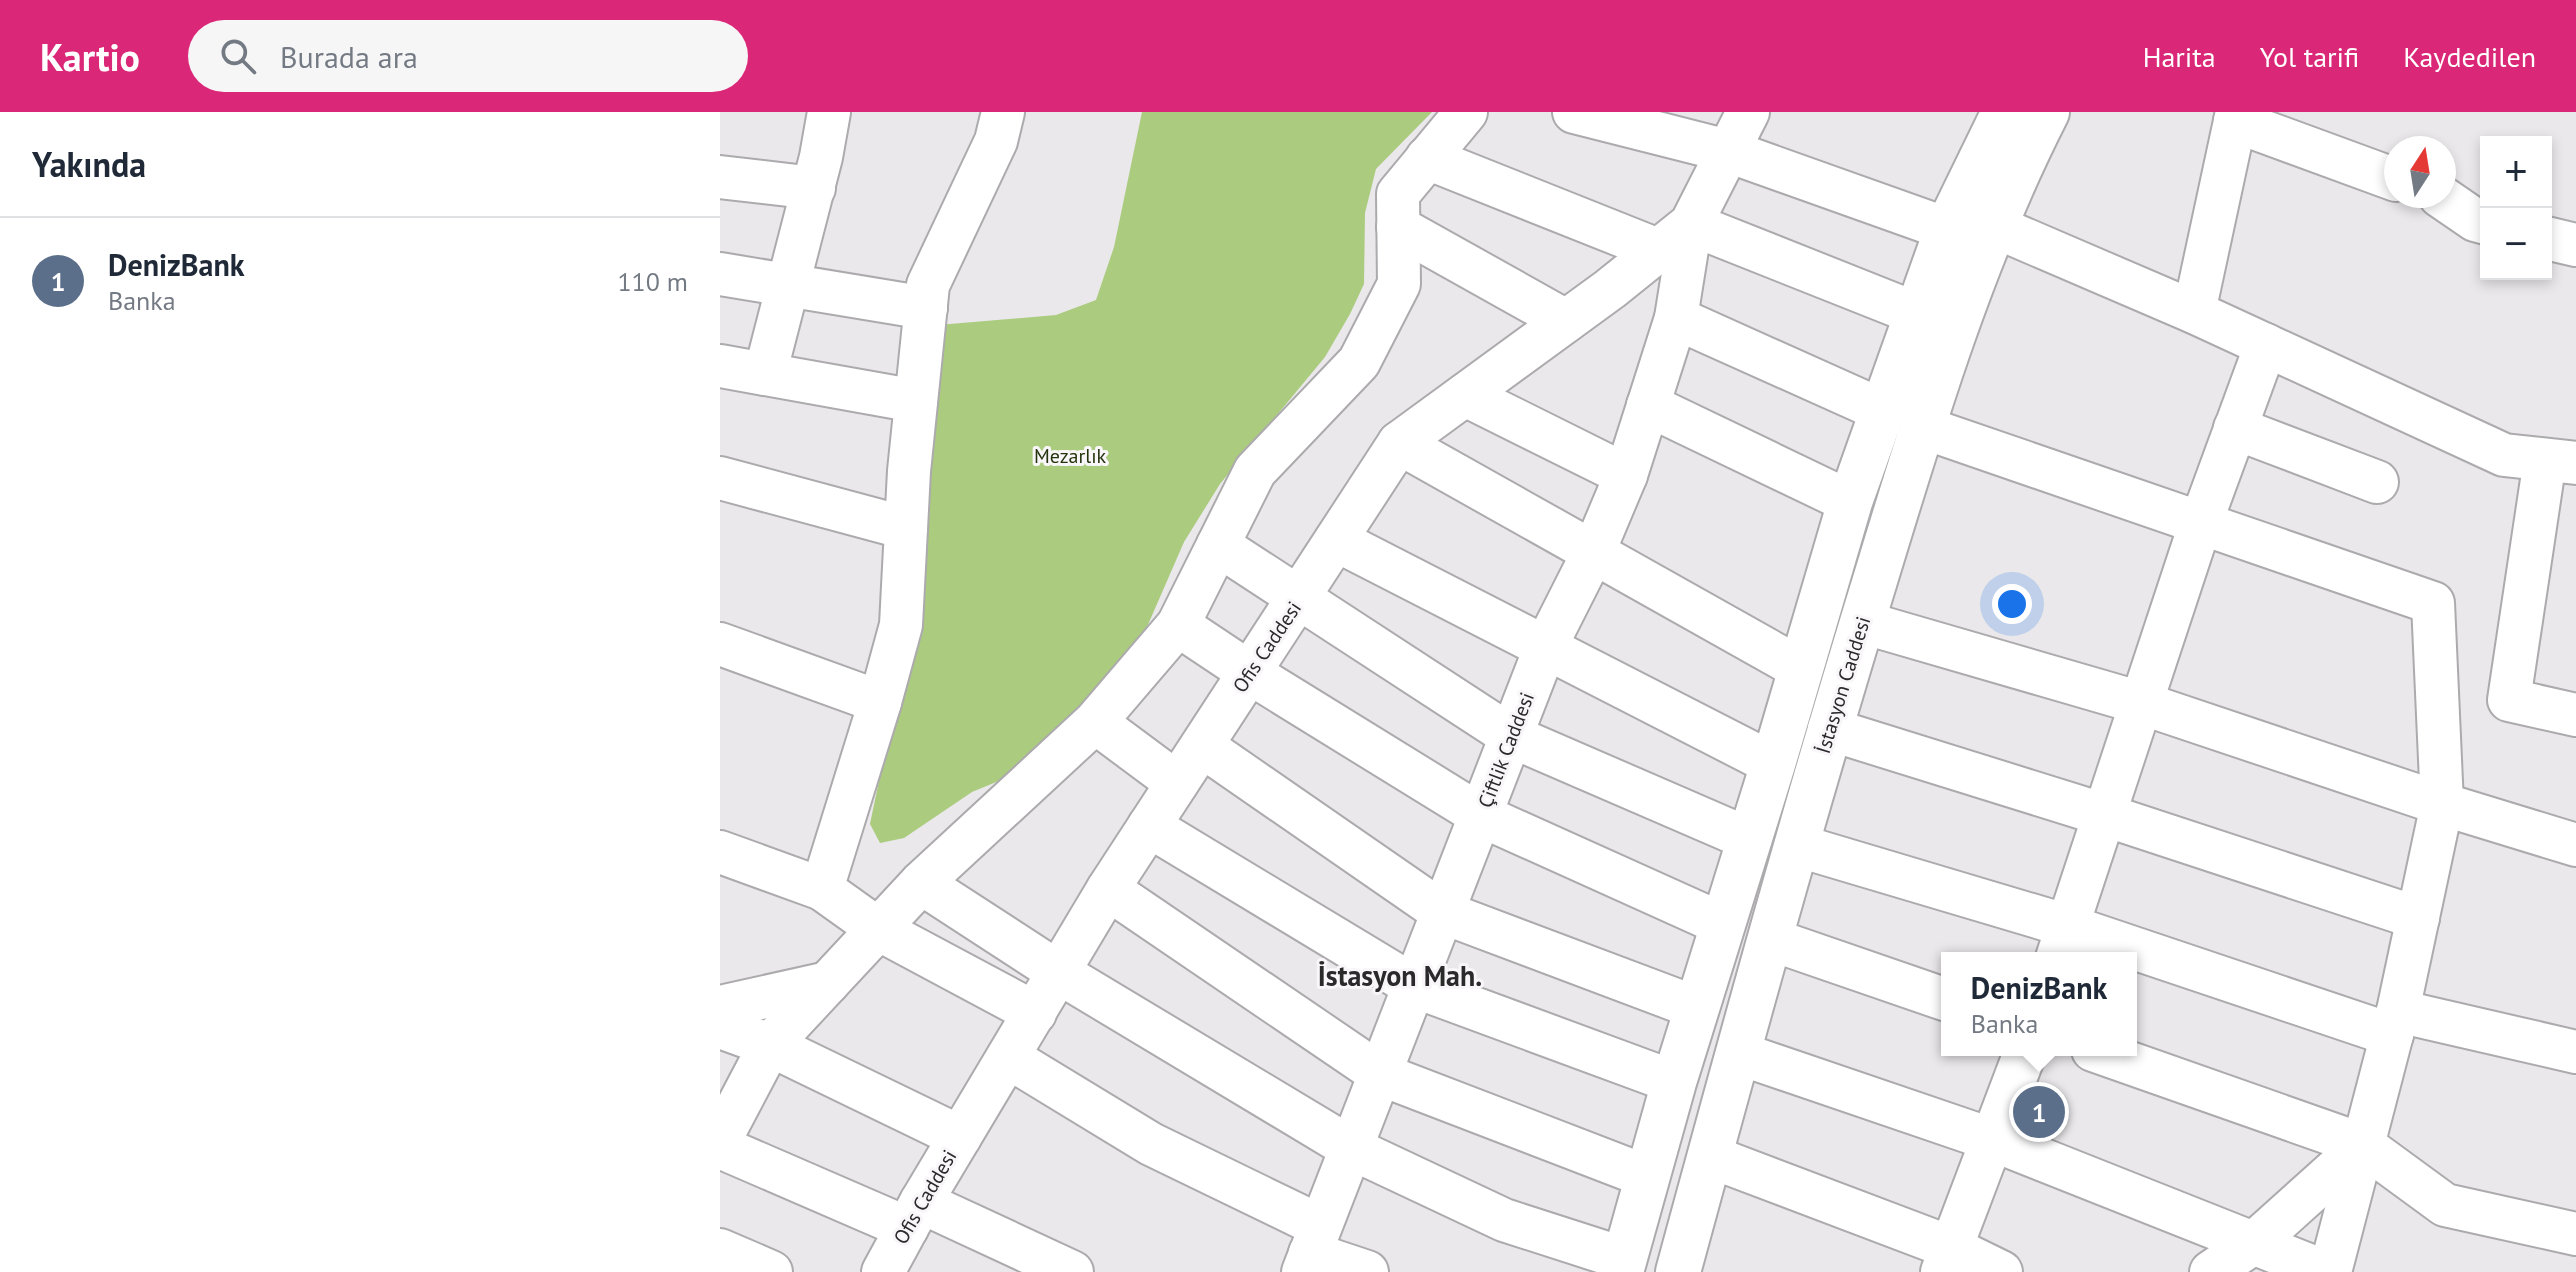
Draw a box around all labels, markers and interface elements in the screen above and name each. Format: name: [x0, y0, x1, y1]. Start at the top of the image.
search box: [188, 20, 748, 92]
text: Kartio: [40, 32, 140, 81]
icon: search: [216, 34, 260, 78]
text: Burada ara: [280, 37, 418, 76]
text: Harita: [2143, 38, 2216, 75]
text: Yol tarifi: [2260, 38, 2359, 75]
text: Kaydedilen: [2403, 38, 2536, 75]
north arrow: [2384, 136, 2456, 208]
map controls: [2480, 136, 2552, 280]
button: +: [2480, 136, 2552, 208]
text: Yakında: [32, 142, 146, 186]
button: −: [2480, 208, 2552, 280]
text: DenizBank: [108, 245, 245, 284]
text: 1: [51, 265, 65, 298]
text: 110 m: [617, 265, 688, 298]
text: Banka: [108, 284, 176, 317]
park label: Mezarlık: [1034, 443, 1107, 469]
your location: [1992, 584, 2032, 624]
street label: Ofis Caddesi: [1227, 596, 1307, 698]
street label: İstasyon Caddesi: [1810, 613, 1876, 757]
street label: Çiftlik Caddesi: [1472, 689, 1540, 811]
popup: [1941, 952, 2137, 1056]
district label: İstasyon Mah.: [1318, 957, 1482, 994]
text: DenizBank: [1971, 968, 2107, 1007]
text: Banka: [1971, 1007, 2038, 1040]
pin: 1: [2013, 1082, 2065, 1142]
street label: Ofis Caddesi: [888, 1145, 962, 1249]

